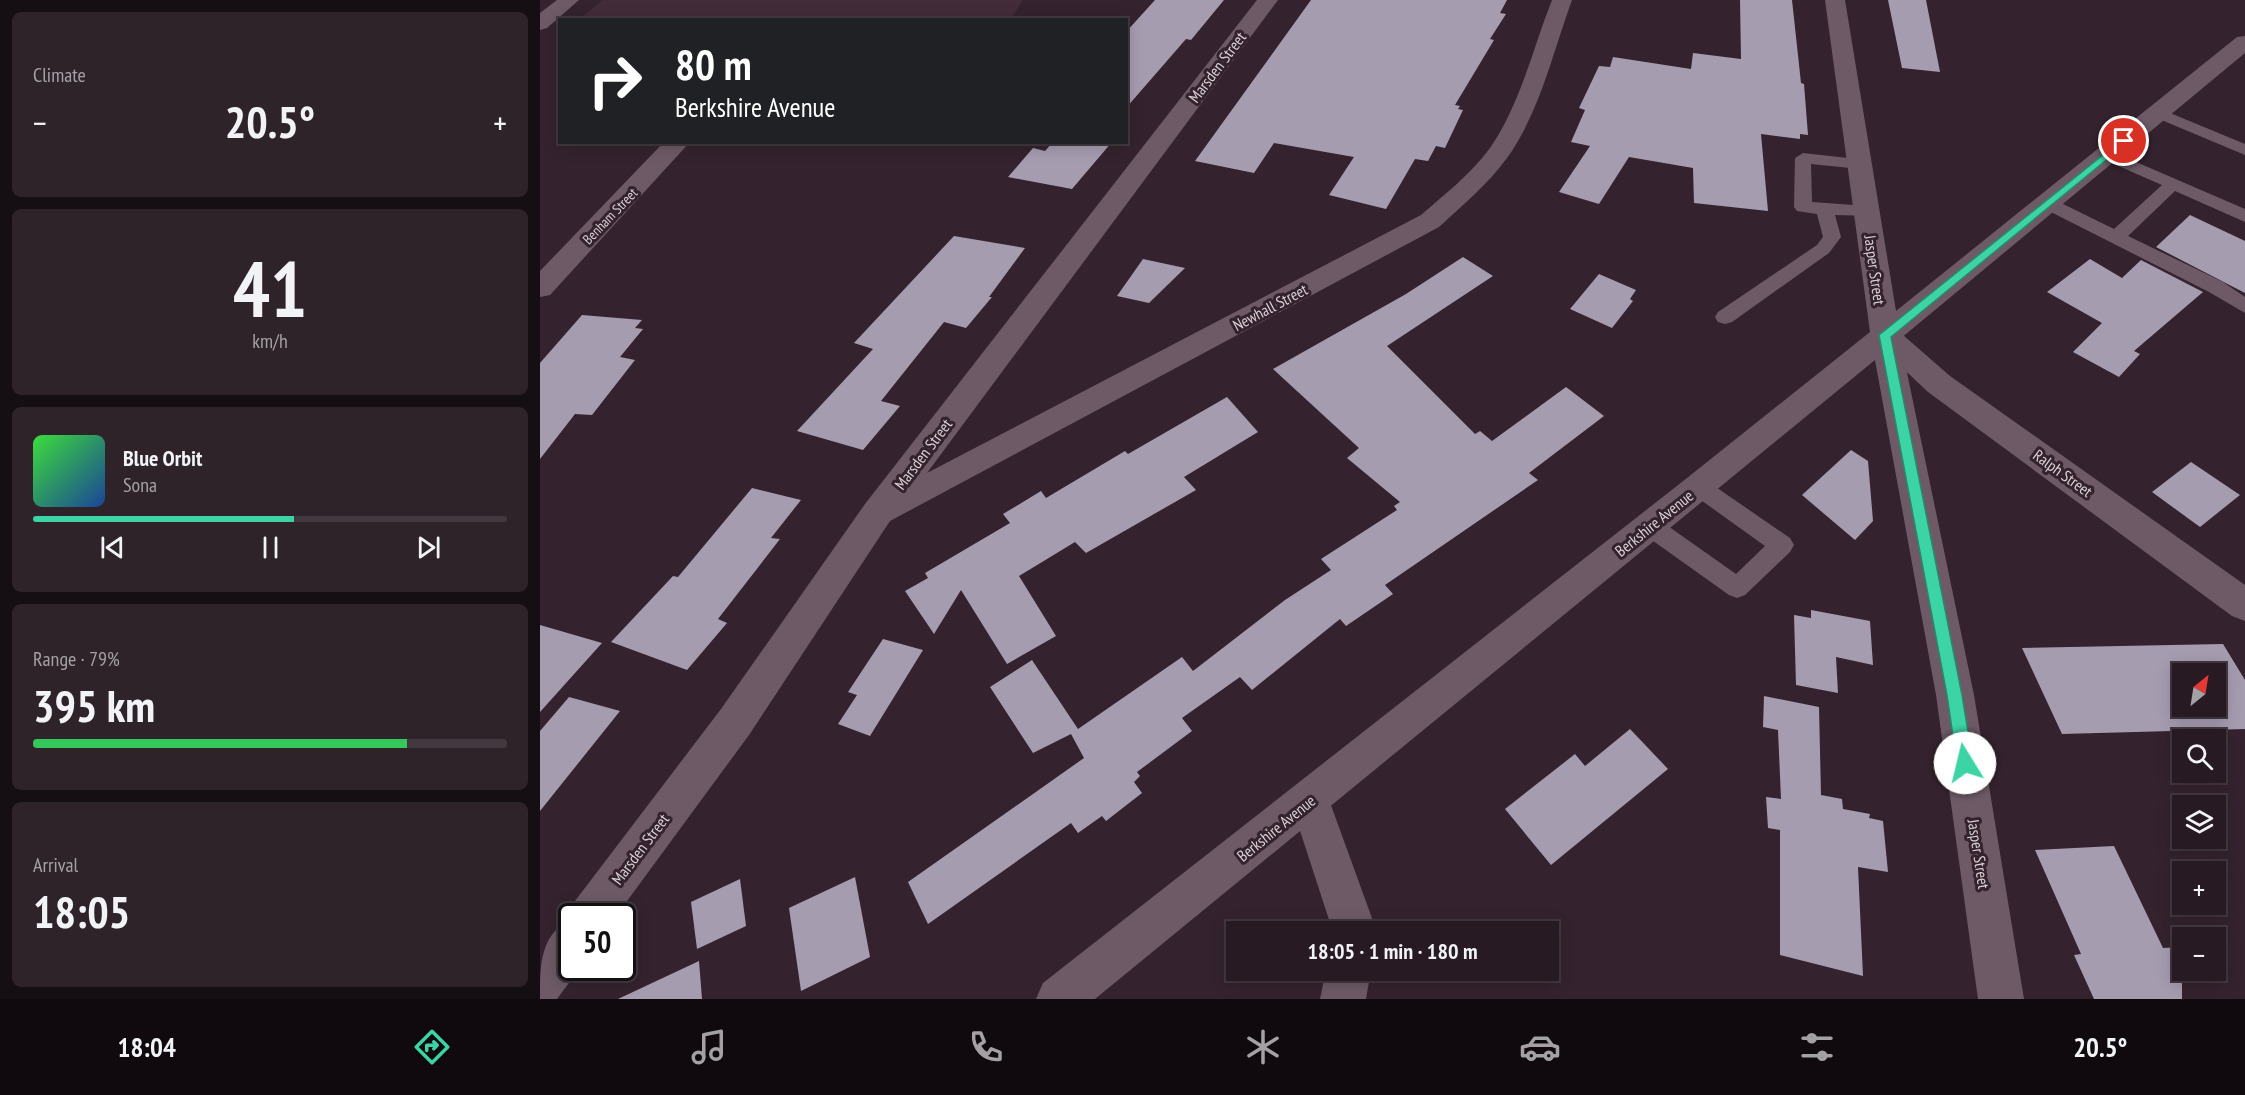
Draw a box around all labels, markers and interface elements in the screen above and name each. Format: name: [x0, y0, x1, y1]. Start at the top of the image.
street label: Marsden Street: [1184, 27, 1250, 106]
text: 80 m: [675, 37, 752, 92]
icon: right: [576, 42, 654, 120]
text: Climate: [33, 62, 86, 88]
text: Berkshire Avenue: [675, 90, 835, 124]
text: 20.5°: [225, 92, 315, 150]
text: −: [33, 101, 47, 144]
text: +: [493, 101, 507, 144]
pin: [2098, 115, 2149, 166]
icon: arrive: [2107, 124, 2140, 157]
street label: Benham Street: [579, 184, 641, 248]
street label: Jasper Street: [1860, 233, 1890, 307]
text: 41: [233, 238, 307, 339]
street label: Newhall Street: [1229, 279, 1311, 335]
text: km/h: [252, 328, 288, 354]
street label: Marsden Street: [890, 414, 956, 493]
text: Blue Orbit: [123, 444, 202, 472]
street label: Ralph Street: [2029, 445, 2097, 502]
text: Sona: [123, 472, 157, 498]
street label: Berkshire Avenue: [1611, 485, 1697, 561]
icon: previous: [96, 531, 129, 564]
icon: pause: [254, 531, 287, 564]
icon: next: [412, 531, 445, 564]
text: Range · 79%: [33, 646, 120, 672]
north arrow: [2172, 663, 2226, 717]
map controls: [2172, 663, 2226, 981]
text: 395 km: [33, 676, 155, 734]
button: search: [2172, 729, 2226, 783]
position arrow: [1933, 731, 1997, 795]
street label: Berkshire Avenue: [1233, 790, 1319, 866]
button: layers: [2172, 795, 2226, 849]
street label: Marsden Street: [607, 809, 673, 888]
street label: Jasper Street: [1963, 817, 1994, 891]
text: Arrival: [33, 852, 78, 878]
button: +: [2172, 861, 2226, 915]
text: 18:05: [33, 882, 130, 940]
speed limit sign: 50: [558, 903, 636, 981]
button: −: [2172, 927, 2226, 981]
text: 18:05 · 1 min · 180 m: [1307, 937, 1478, 965]
icon: directions: [411, 1026, 453, 1068]
icon: music: [688, 1026, 730, 1068]
icon: phone: [965, 1026, 1007, 1068]
icon: climate: [1242, 1026, 1284, 1068]
icon: car: [1519, 1026, 1561, 1068]
icon: filters: [1796, 1026, 1838, 1068]
text: 18:04: [118, 1030, 176, 1064]
text: 20.5°: [2073, 1030, 2127, 1064]

